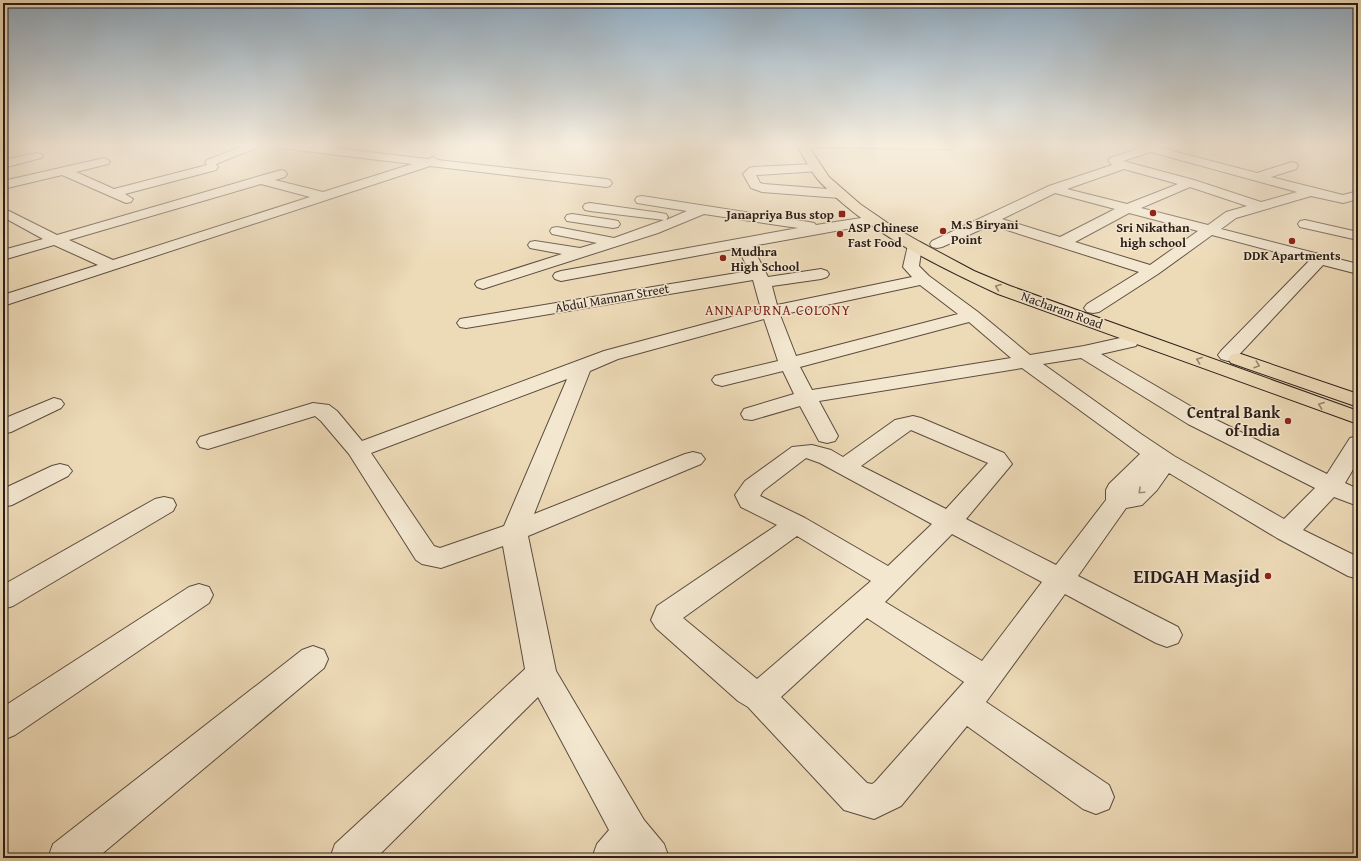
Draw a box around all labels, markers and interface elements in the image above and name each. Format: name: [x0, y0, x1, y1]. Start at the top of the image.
place label: Janapriya Bus stop: [724, 205, 835, 224]
marker: Sri Nikathan high school: [1148, 208, 1158, 218]
marker: Janapriya Bus stop: [837, 209, 847, 219]
place label: M.S Biryani Point: [951, 215, 1018, 249]
place label: ASP Chinese Fast Food: [848, 218, 919, 252]
place label: Sri Nikathan high school: [1116, 218, 1190, 252]
marker: M.S Biryani Point: [938, 226, 948, 236]
marker: ASP Chinese Fast Food: [835, 229, 845, 239]
marker: DDK Apartments: [1287, 236, 1297, 246]
place label: Mudhra High School: [731, 242, 800, 276]
place label: DDK Apartments: [1244, 246, 1341, 265]
marker: Mudhra High School: [718, 253, 728, 263]
street label: Abdul Mannan Street: [553, 279, 671, 317]
one-way arrow: [995, 284, 1002, 292]
street label: Nacharam Road: [1018, 286, 1106, 334]
district label: ANNAPURNA COLONY: [705, 300, 851, 320]
one-way arrow: [1196, 357, 1203, 365]
one-way arrow: [1253, 361, 1260, 369]
place label: Central Bank of India: [1187, 400, 1281, 442]
one-way arrow: [1318, 401, 1325, 409]
marker: Central Bank of India: [1283, 416, 1293, 426]
one-way arrow: [1138, 487, 1146, 494]
place label: EIDGAH Masjid: [1133, 562, 1260, 590]
marker: EIDGAH Masjid: [1263, 571, 1273, 581]

